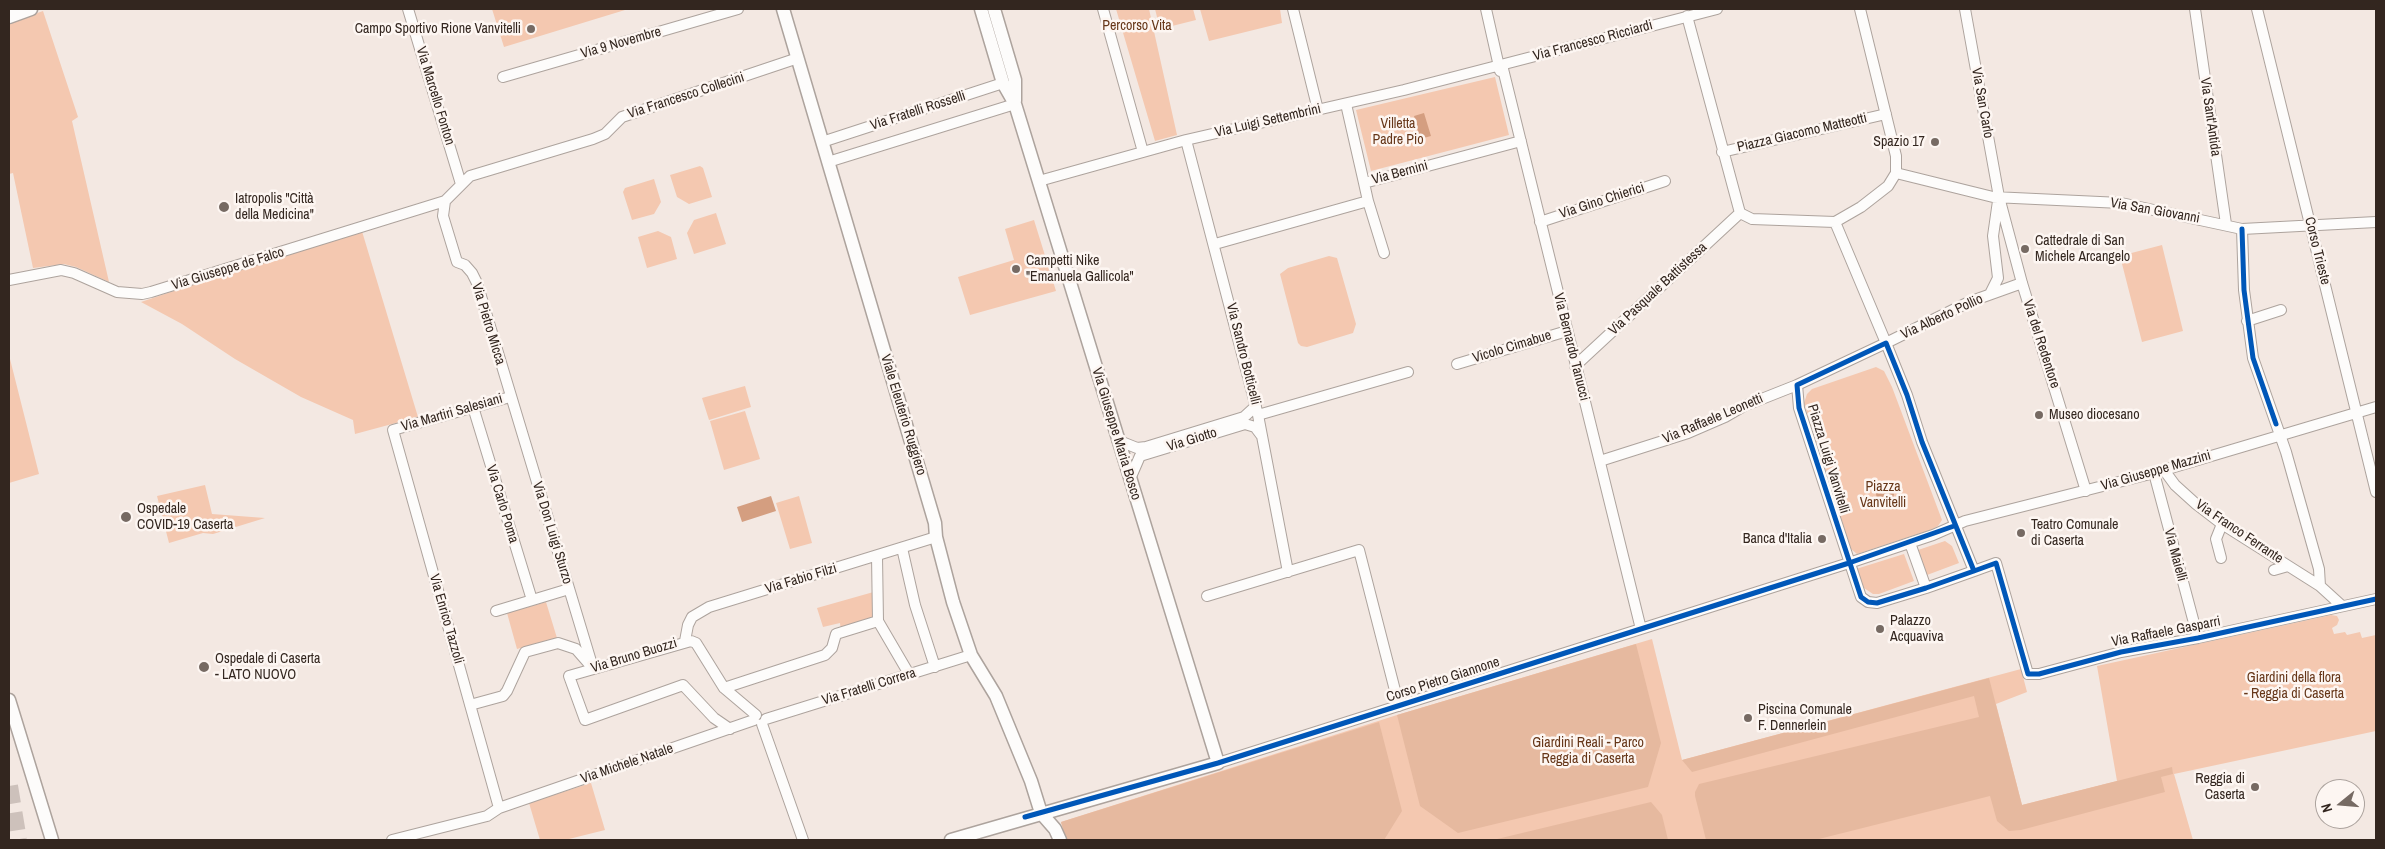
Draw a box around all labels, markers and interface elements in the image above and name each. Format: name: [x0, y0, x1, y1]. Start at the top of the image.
street label: Via Francesco Ricciardi: [1531, 17, 1655, 65]
park label: Percorso Vita: [1102, 18, 1172, 34]
place label: Campo Sportivo Rione Vanvitelli: [355, 21, 521, 37]
marker: Campo Sportivo Rione Vanvitelli: [525, 23, 537, 35]
street label: Via 9 Novembre: [579, 24, 663, 62]
street label: Via Marcello Fonton: [412, 45, 458, 147]
street label: Via San Carlo: [1968, 66, 1996, 140]
street label: Via Francesco Collecini: [626, 69, 746, 123]
street label: Via Sant'Antida: [2196, 77, 2224, 157]
street label: Via Fratelli Rosselli: [868, 88, 968, 134]
street label: Via Luigi Settembrini: [1213, 101, 1323, 141]
street label: Piazza Giacomo Matteotti: [1735, 110, 1869, 156]
park label: Villetta Padre Pio: [1372, 116, 1424, 148]
place label: Spazio 17: [1873, 134, 1925, 150]
marker: Spazio 17: [1929, 136, 1941, 148]
street label: Via Bernini: [1370, 157, 1430, 189]
street label: Via Gino Chierici: [1557, 179, 1647, 223]
place label: Iatropolis "Città della Medicina": [235, 191, 314, 223]
street label: Via San Giovanni: [2109, 195, 2201, 227]
marker: Iatropolis "Città della Medicina": [217, 200, 231, 214]
street label: Corso Trieste: [2300, 215, 2334, 287]
place label: Cattedrale di San Michele Arcangelo: [2035, 233, 2130, 266]
street label: Via Pasquale Battistessa: [1605, 239, 1711, 339]
marker: Cattedrale di San Michele Arcangelo: [2019, 243, 2031, 255]
street label: Via Giuseppe de Falco: [170, 244, 286, 294]
place label: Campetti Nike "Emanuela Gallicola": [1026, 253, 1134, 286]
marker: Campetti Nike "Emanuela Gallicola": [1010, 263, 1022, 275]
street label: Via Pietro Micca: [468, 281, 508, 367]
street label: Via Bernardo Tanucci: [1549, 291, 1593, 403]
street label: Via Alberto Pollio: [1898, 291, 1986, 343]
street label: Via del Redentore: [2019, 297, 2063, 391]
street label: Via Sandro Botticelli: [1222, 301, 1264, 407]
street label: Vicolo Cimabue: [1471, 327, 1553, 367]
street label: Viale Eleuterio Ruggiero: [877, 353, 929, 477]
street label: Via Giuseppe Maria Bosco: [1088, 366, 1144, 502]
street label: Via Raffaele Leonetti: [1660, 390, 1766, 448]
street label: Via Martiri Salesiani: [399, 391, 505, 435]
street label: Piazza Luigi Vanvitelli: [1803, 402, 1853, 516]
place label: Museo diocesano: [2049, 407, 2140, 423]
marker: Museo diocesano: [2033, 409, 2045, 421]
street label: Via Giotto: [1165, 424, 1219, 456]
street label: Via Giuseppe Mazzini: [2099, 447, 2213, 495]
street label: Via Carlo Poma: [482, 463, 522, 545]
park label: Piazza Vanvitelli: [1860, 479, 1906, 512]
street label: Via Don Luigi Sturzo: [528, 480, 576, 586]
street label: Via Franco Ferrante: [2192, 497, 2286, 567]
place label: Ospedale COVID-19 Caserta: [137, 501, 233, 534]
marker: Ospedale COVID-19 Caserta: [119, 510, 133, 524]
place label: Teatro Comunale di Caserta: [2031, 517, 2118, 550]
marker: Teatro Comunale di Caserta: [2015, 527, 2027, 539]
street label: Via Maielli: [2160, 527, 2190, 583]
place label: Banca d'Italia: [1743, 531, 1812, 547]
marker: Banca d'Italia: [1816, 533, 1828, 545]
street label: Via Fabio Filzi: [763, 560, 839, 598]
street label: Via Enrico Tazzoli: [425, 572, 467, 666]
place label: Palazzo Acquaviva: [1890, 613, 1944, 646]
street label: Via Raffaele Gasparri: [2110, 613, 2222, 651]
marker: Palazzo Acquaviva: [1874, 623, 1886, 635]
street label: Via Bruno Buozzi: [589, 635, 679, 677]
place label: Ospedale di Caserta - LATO NUOVO: [215, 651, 320, 684]
street label: Corso Pietro Giannone: [1384, 654, 1502, 706]
marker: Ospedale di Caserta - LATO NUOVO: [197, 660, 211, 674]
street label: Via Fratelli Correra: [820, 665, 918, 709]
park label: Giardini della flora - Reggia di Caserta: [2244, 670, 2344, 702]
place label: Piscina Comunale F. Dennerlein: [1758, 702, 1852, 734]
marker: Piscina Comunale F. Dennerlein: [1742, 712, 1754, 724]
park label: Giardini Reali - Parco Reggia di Caserta: [1532, 735, 1644, 768]
street label: Via Michele Natale: [579, 740, 675, 788]
place label: Reggia di Caserta: [2195, 771, 2245, 804]
north arrow: [2315, 779, 2365, 829]
marker: Reggia di Caserta: [2249, 781, 2261, 793]
text: N: [2317, 802, 2336, 815]

